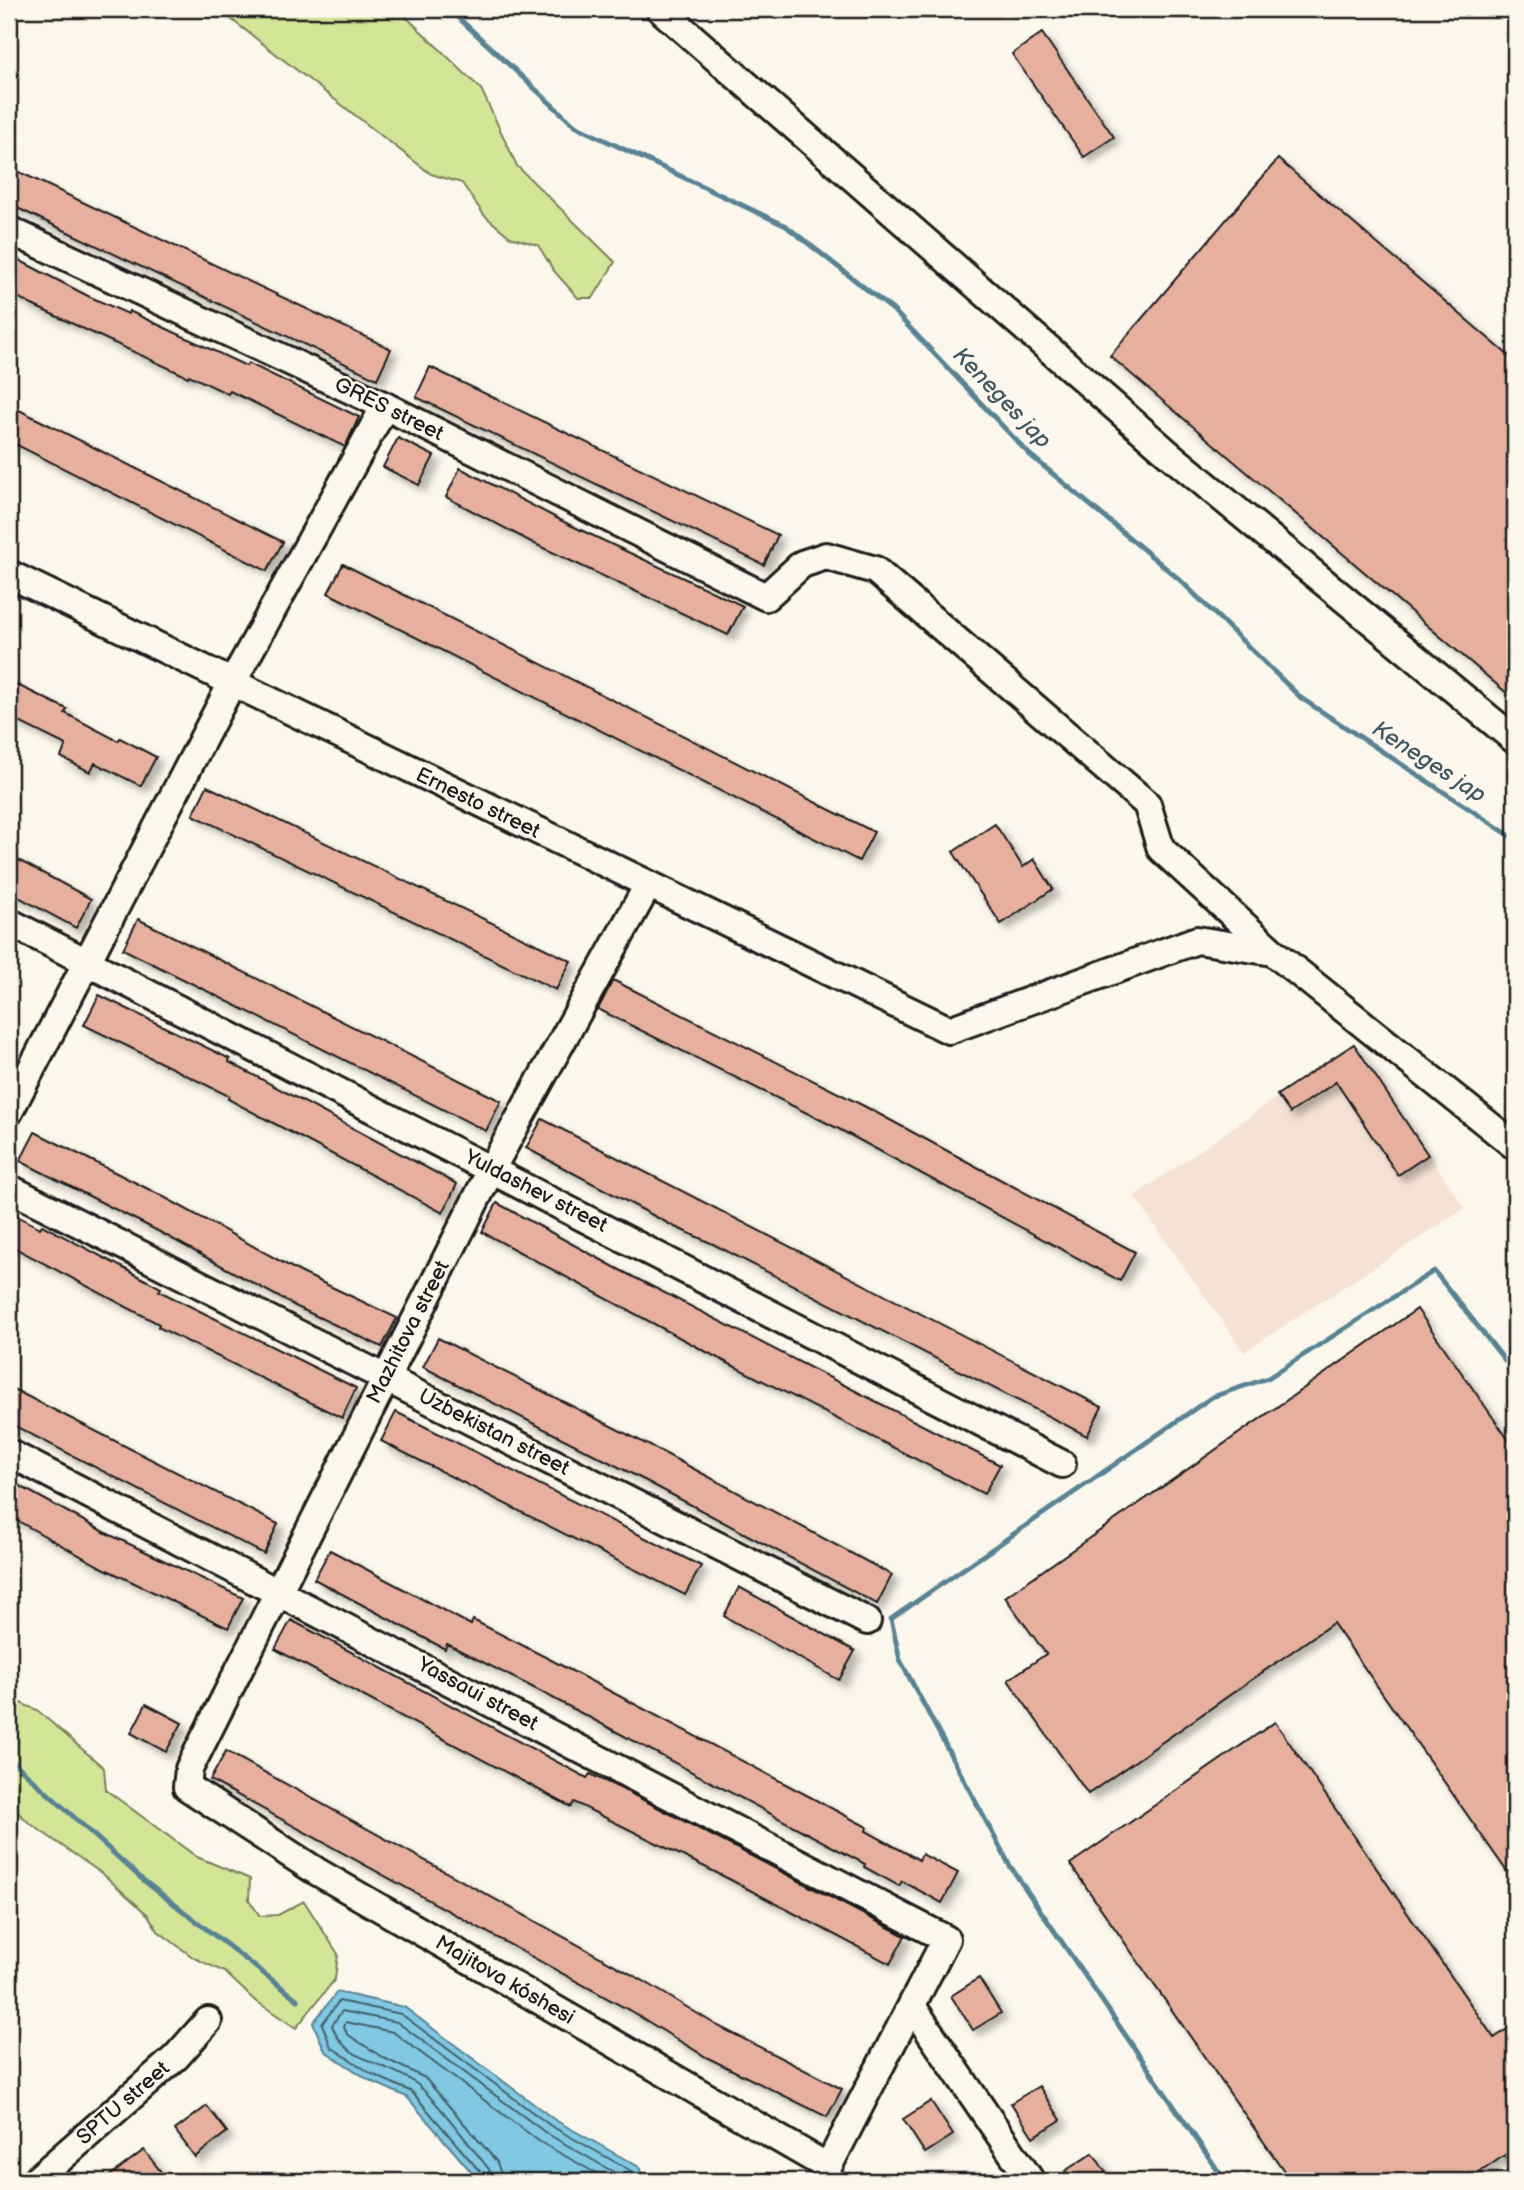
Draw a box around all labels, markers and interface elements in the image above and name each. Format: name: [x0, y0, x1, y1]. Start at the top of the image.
water label: Keneges jap: [947, 342, 1057, 454]
street label: GRES street: [330, 372, 448, 446]
water label: Keneges jap: [1367, 715, 1491, 809]
street label: Ernesto street: [412, 762, 545, 844]
street label: Yuldashev street: [460, 1144, 612, 1238]
street label: Mazhitova street: [361, 1256, 455, 1408]
street label: Uzbekistan street: [414, 1383, 574, 1481]
street label: Yassaui street: [413, 1651, 543, 1736]
street label: Majitova kóshesi: [431, 1930, 579, 2030]
street label: SPTU street: [71, 2056, 175, 2150]

